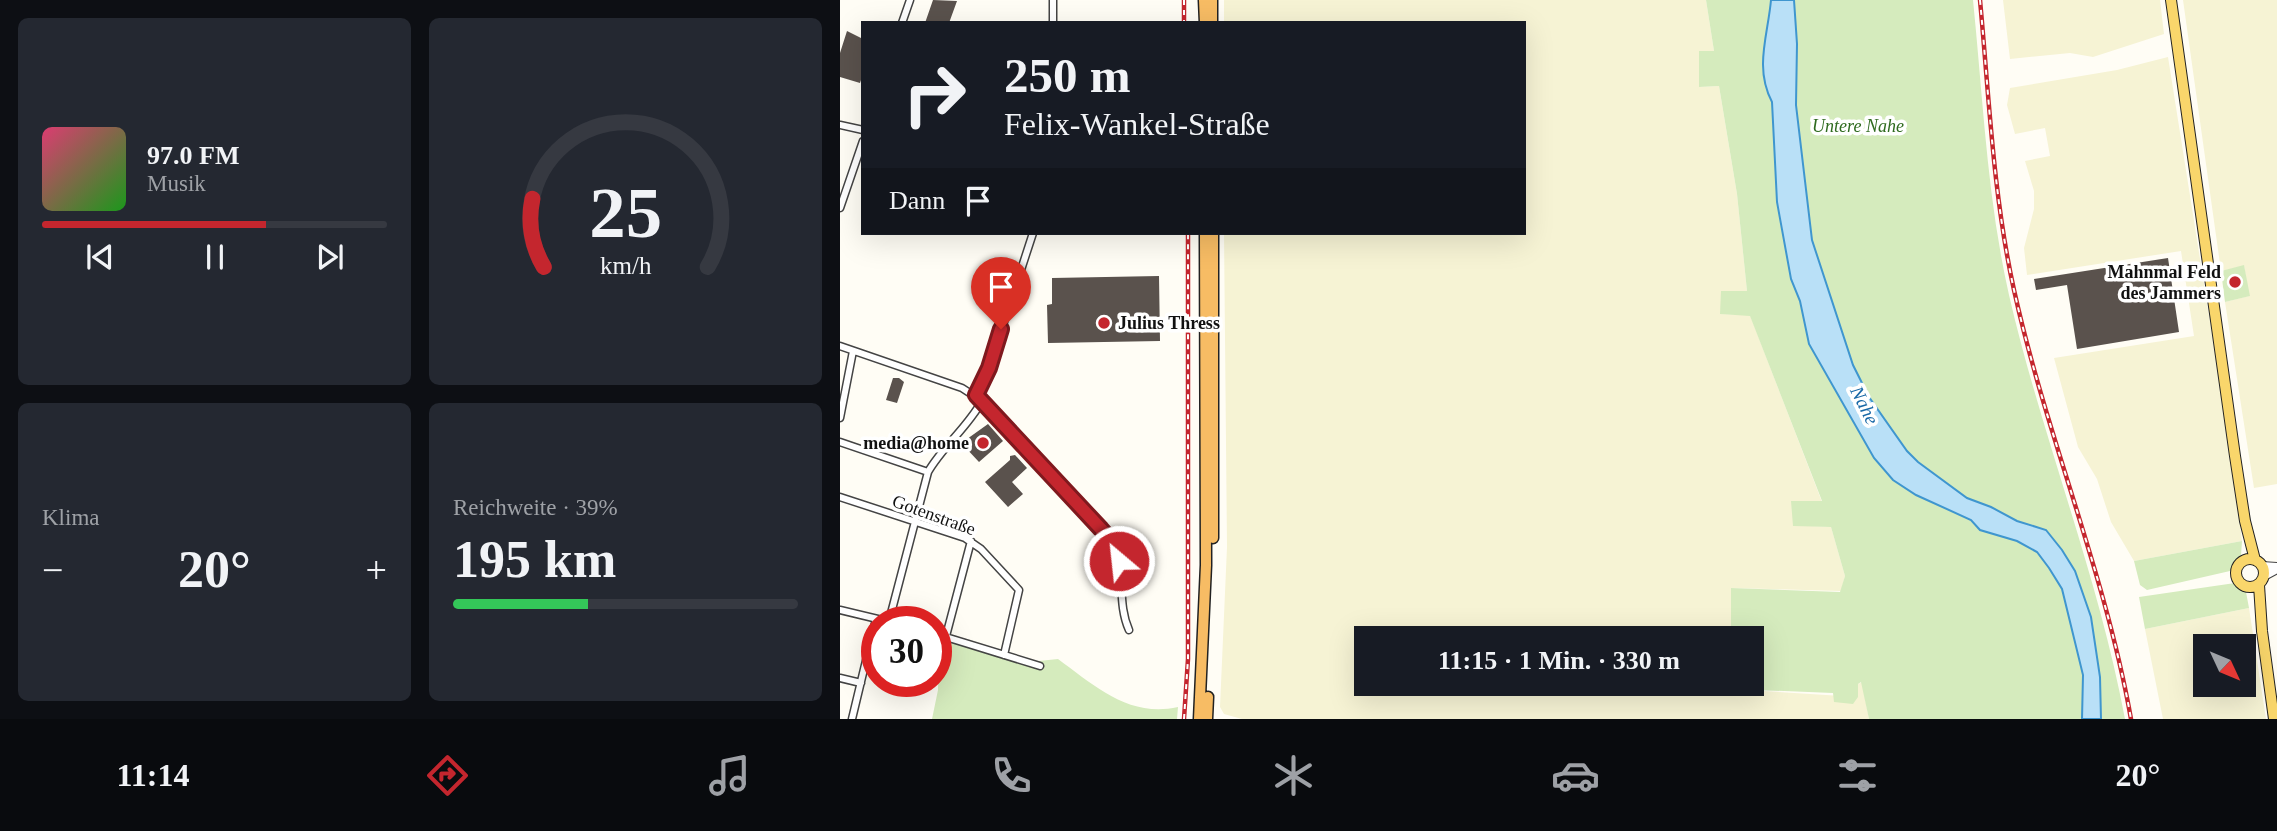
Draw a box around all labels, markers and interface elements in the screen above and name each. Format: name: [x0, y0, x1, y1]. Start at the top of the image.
text: 250 m: [1004, 48, 1131, 103]
icon: right: [889, 49, 980, 140]
text: Felix-Wankel-Straße: [1004, 106, 1270, 142]
park label: Untere Nahe: [1812, 116, 1904, 136]
text: 97.0 FM: [147, 141, 239, 170]
text: Musik: [147, 171, 206, 196]
text: 25: [589, 173, 662, 254]
icon: arrive: [959, 182, 997, 220]
text: Dann: [889, 186, 945, 215]
icon: previous: [81, 238, 119, 276]
icon: pause: [196, 238, 234, 276]
icon: next: [311, 238, 349, 276]
text: km/h: [600, 252, 652, 279]
pin: [971, 257, 1031, 329]
place label: Mahnmal Feld des Jammers: [2107, 262, 2221, 303]
icon: arrive: [982, 268, 1020, 306]
marker: Mahnmal Feld des Jammers: [2227, 274, 2243, 290]
place label: Julius Thress: [1118, 313, 1220, 333]
marker: Julius Thress: [1096, 315, 1112, 331]
water label: Nahe: [1846, 382, 1883, 428]
place label: media@home: [863, 433, 969, 453]
marker: media@home: [975, 435, 991, 451]
street label: Gotenstraße: [890, 491, 978, 539]
text: Reichweite · 39%: [453, 495, 618, 520]
text: Klima: [42, 505, 100, 530]
position arrow: [1082, 524, 1156, 598]
text: 195 km: [453, 531, 616, 588]
text: 20°: [178, 541, 251, 598]
text: −: [42, 549, 63, 591]
text: +: [366, 549, 387, 591]
speed limit sign: 30: [861, 606, 952, 697]
north arrow: [2193, 634, 2256, 696]
map controls: [2193, 634, 2256, 697]
text: 11:15 · 1 Min. · 330 m: [1438, 646, 1680, 675]
icon: directions: [423, 751, 472, 800]
icon: music: [705, 751, 754, 800]
icon: phone: [987, 751, 1036, 800]
icon: climate: [1269, 751, 1318, 800]
icon: car: [1551, 751, 1600, 800]
icon: filters: [1833, 751, 1882, 800]
text: 11:14: [117, 757, 189, 793]
text: 20°: [2116, 757, 2160, 793]

